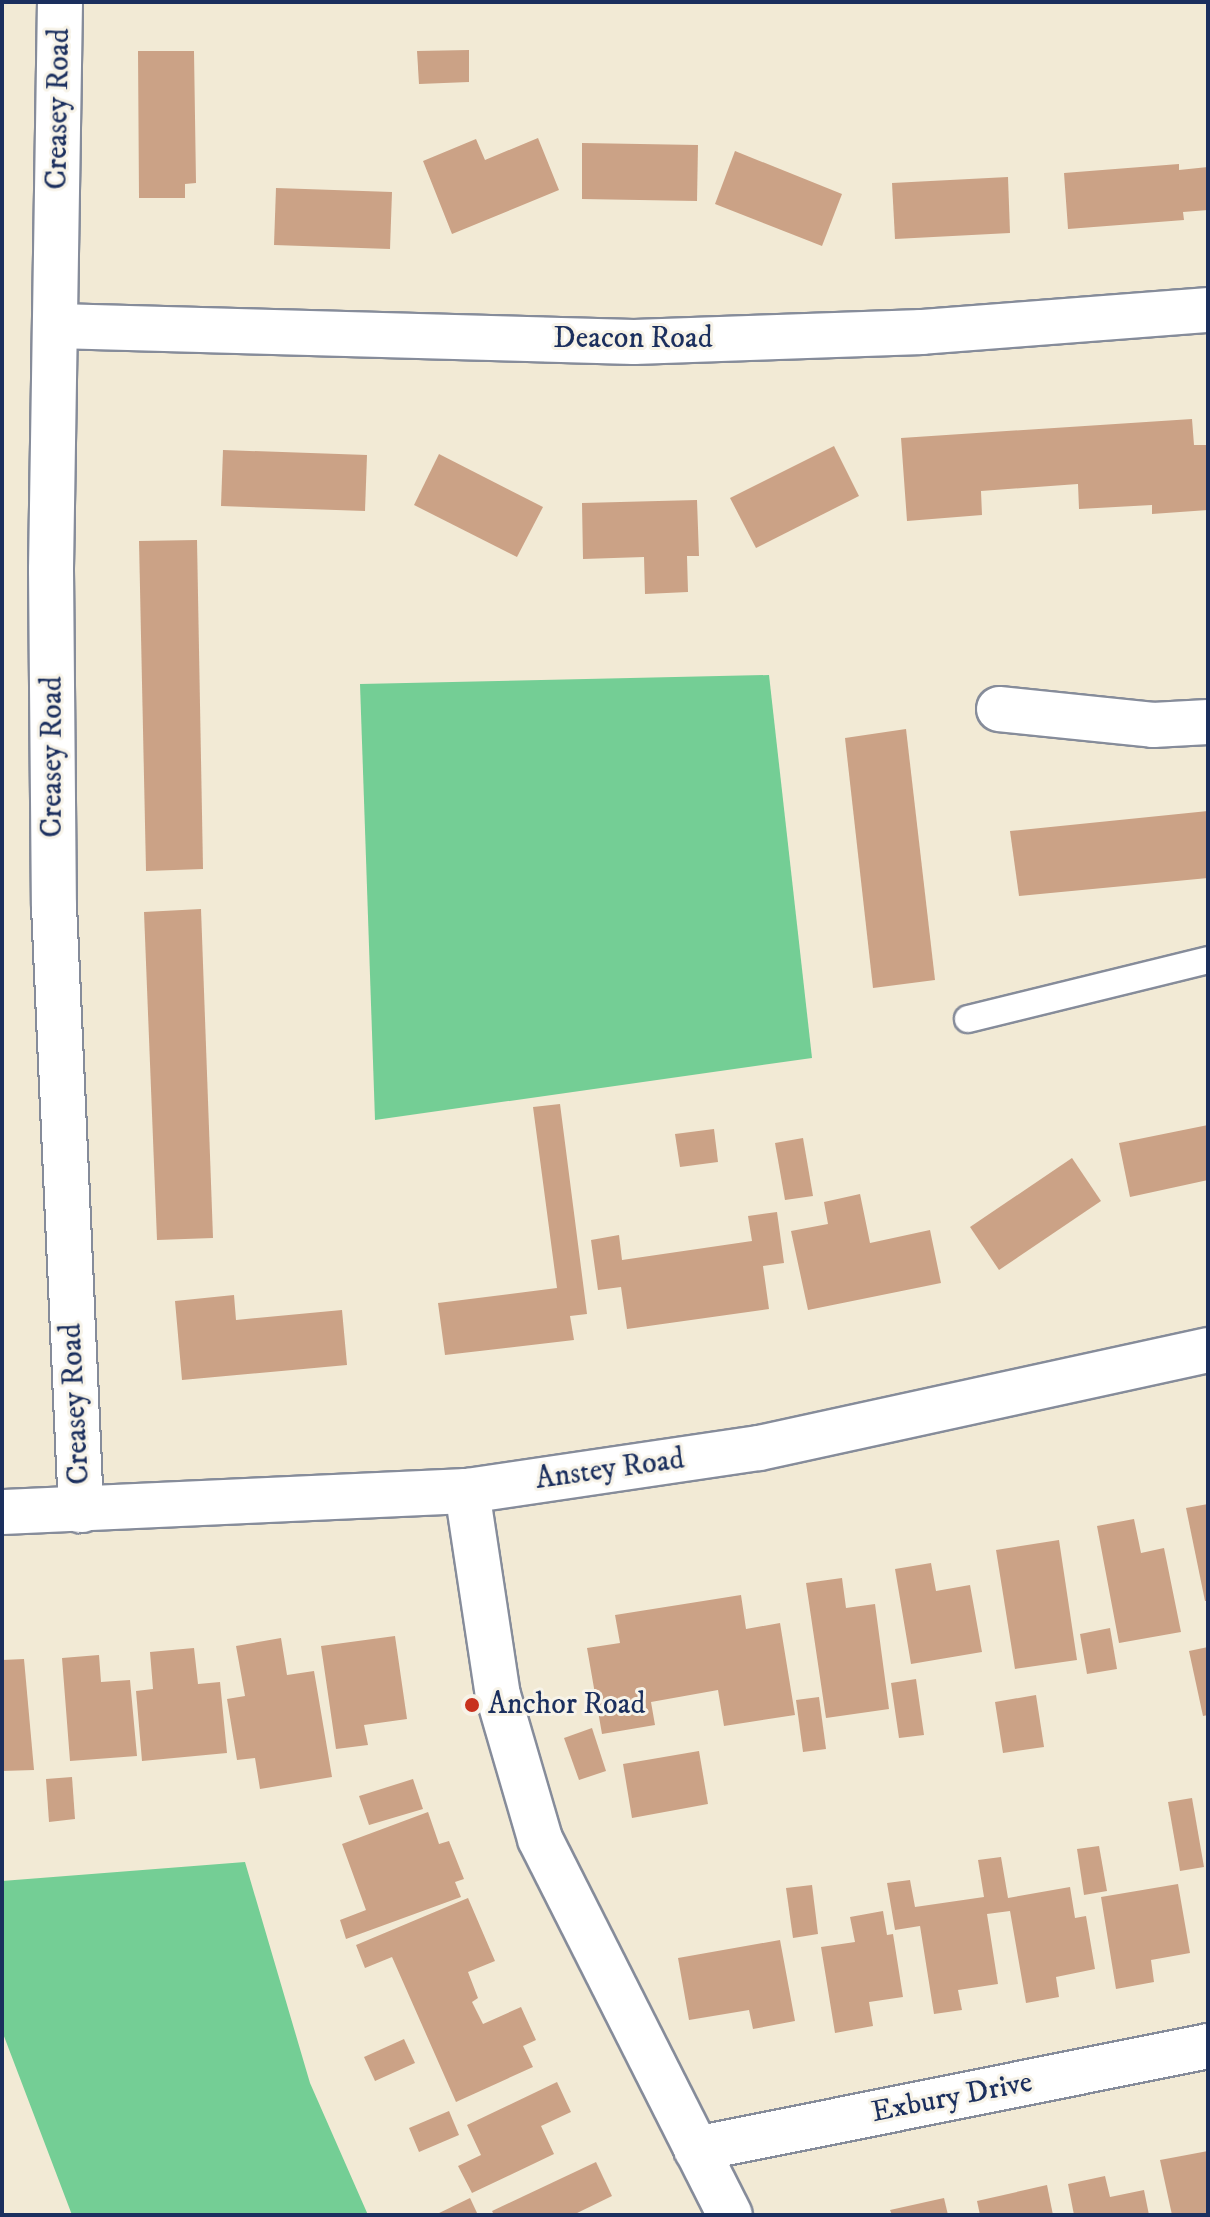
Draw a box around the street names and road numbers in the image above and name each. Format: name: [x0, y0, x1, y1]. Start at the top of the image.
street label: Creasey Road: [40, 28, 78, 190]
street label: Deacon Road: [553, 321, 713, 357]
street label: Creasey Road: [35, 676, 71, 838]
street label: Creasey Road: [54, 1322, 98, 1486]
street label: Anstey Road: [533, 1442, 687, 1498]
street label: Exbury Drive: [868, 2065, 1036, 2131]

